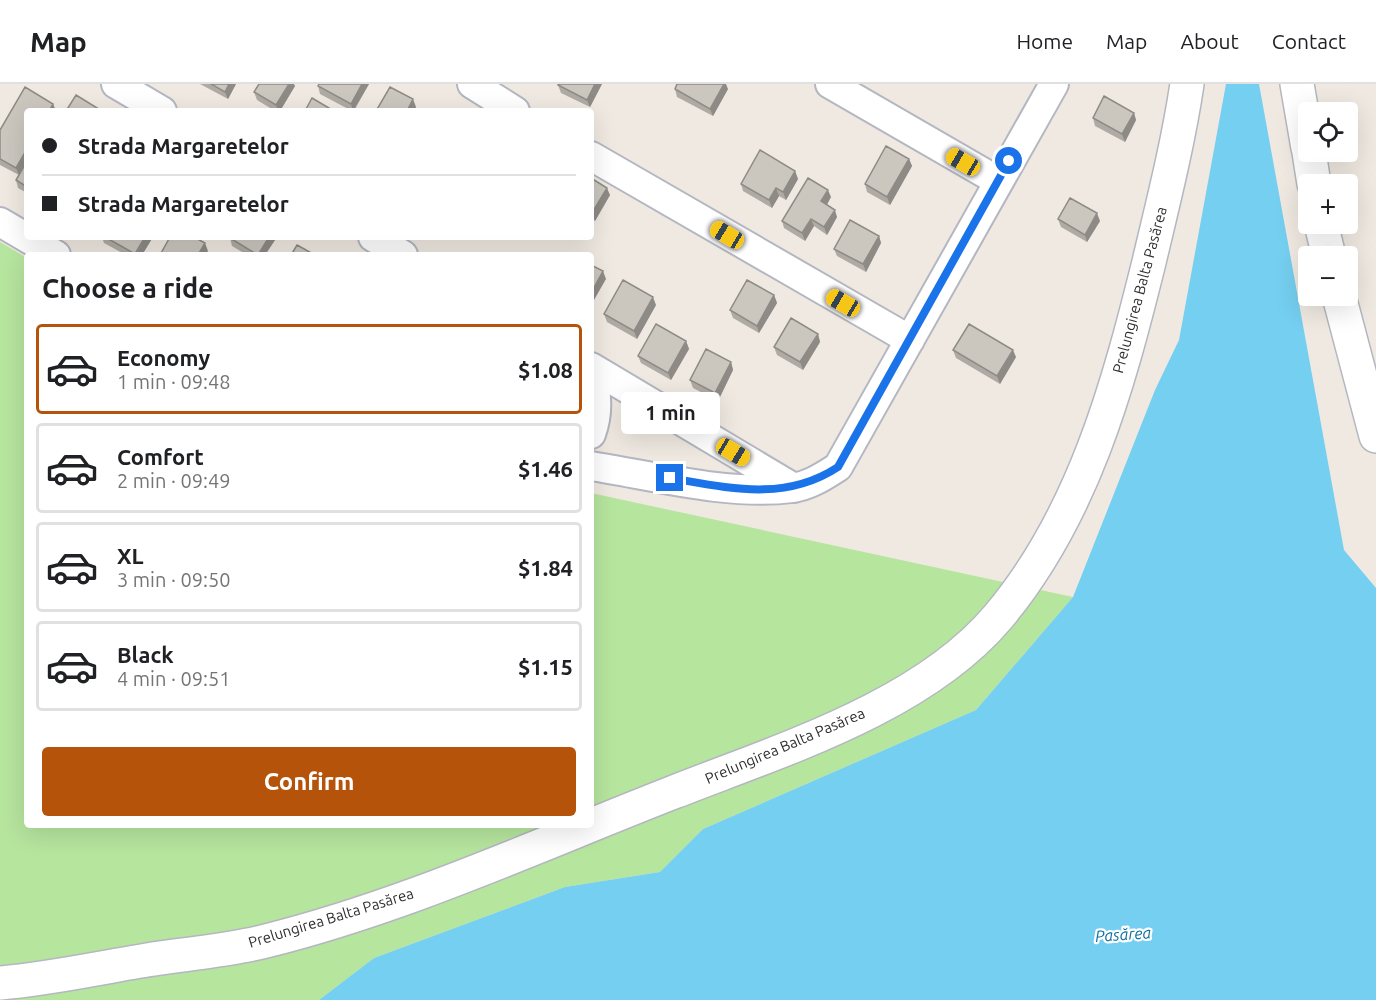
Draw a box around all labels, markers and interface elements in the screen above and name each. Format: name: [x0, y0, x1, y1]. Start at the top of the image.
text: Map: [30, 26, 87, 57]
text: Home: [1016, 29, 1073, 53]
text: Map: [1106, 29, 1147, 53]
text: About: [1180, 29, 1239, 53]
text: Contact: [1272, 29, 1346, 53]
map controls: [1298, 102, 1358, 306]
button: locate: [1298, 102, 1358, 162]
text: Strada Margaretelor: [78, 133, 289, 158]
car: [943, 145, 983, 179]
route start: [995, 147, 1022, 174]
button: +: [1298, 174, 1358, 234]
text: Strada Margaretelor: [78, 191, 289, 216]
street label: Prelungirea Balta Pasărea: [1109, 205, 1170, 375]
car: [707, 218, 747, 252]
button: −: [1298, 246, 1358, 306]
text: Choose a ride: [42, 273, 214, 303]
car: [823, 286, 863, 320]
icon: car: [45, 342, 99, 396]
text: Economy: [117, 345, 210, 370]
text: $1.08: [518, 357, 573, 382]
text: 1 min · 09:48: [117, 370, 231, 393]
callout: 1 min: [620, 391, 720, 433]
text: 1 min: [645, 401, 696, 424]
car: [713, 435, 753, 469]
icon: car: [45, 441, 99, 495]
text: Comfort: [117, 444, 204, 469]
text: $1.46: [518, 456, 573, 481]
route end: [656, 464, 683, 491]
text: 2 min · 09:49: [117, 469, 231, 492]
icon: car: [45, 540, 99, 594]
text: XL: [117, 543, 144, 568]
text: $1.84: [518, 555, 573, 580]
text: 3 min · 09:50: [117, 568, 231, 591]
icon: car: [45, 639, 99, 693]
text: Black: [117, 642, 174, 667]
text: $1.15: [518, 654, 573, 679]
text: 4 min · 09:51: [117, 667, 231, 690]
street label: Prelungirea Balta Pasărea: [702, 704, 867, 787]
button: Confirm: [42, 747, 576, 816]
street label: Prelungirea Balta Pasărea: [246, 884, 416, 951]
water label: Pasărea: [1094, 923, 1152, 945]

